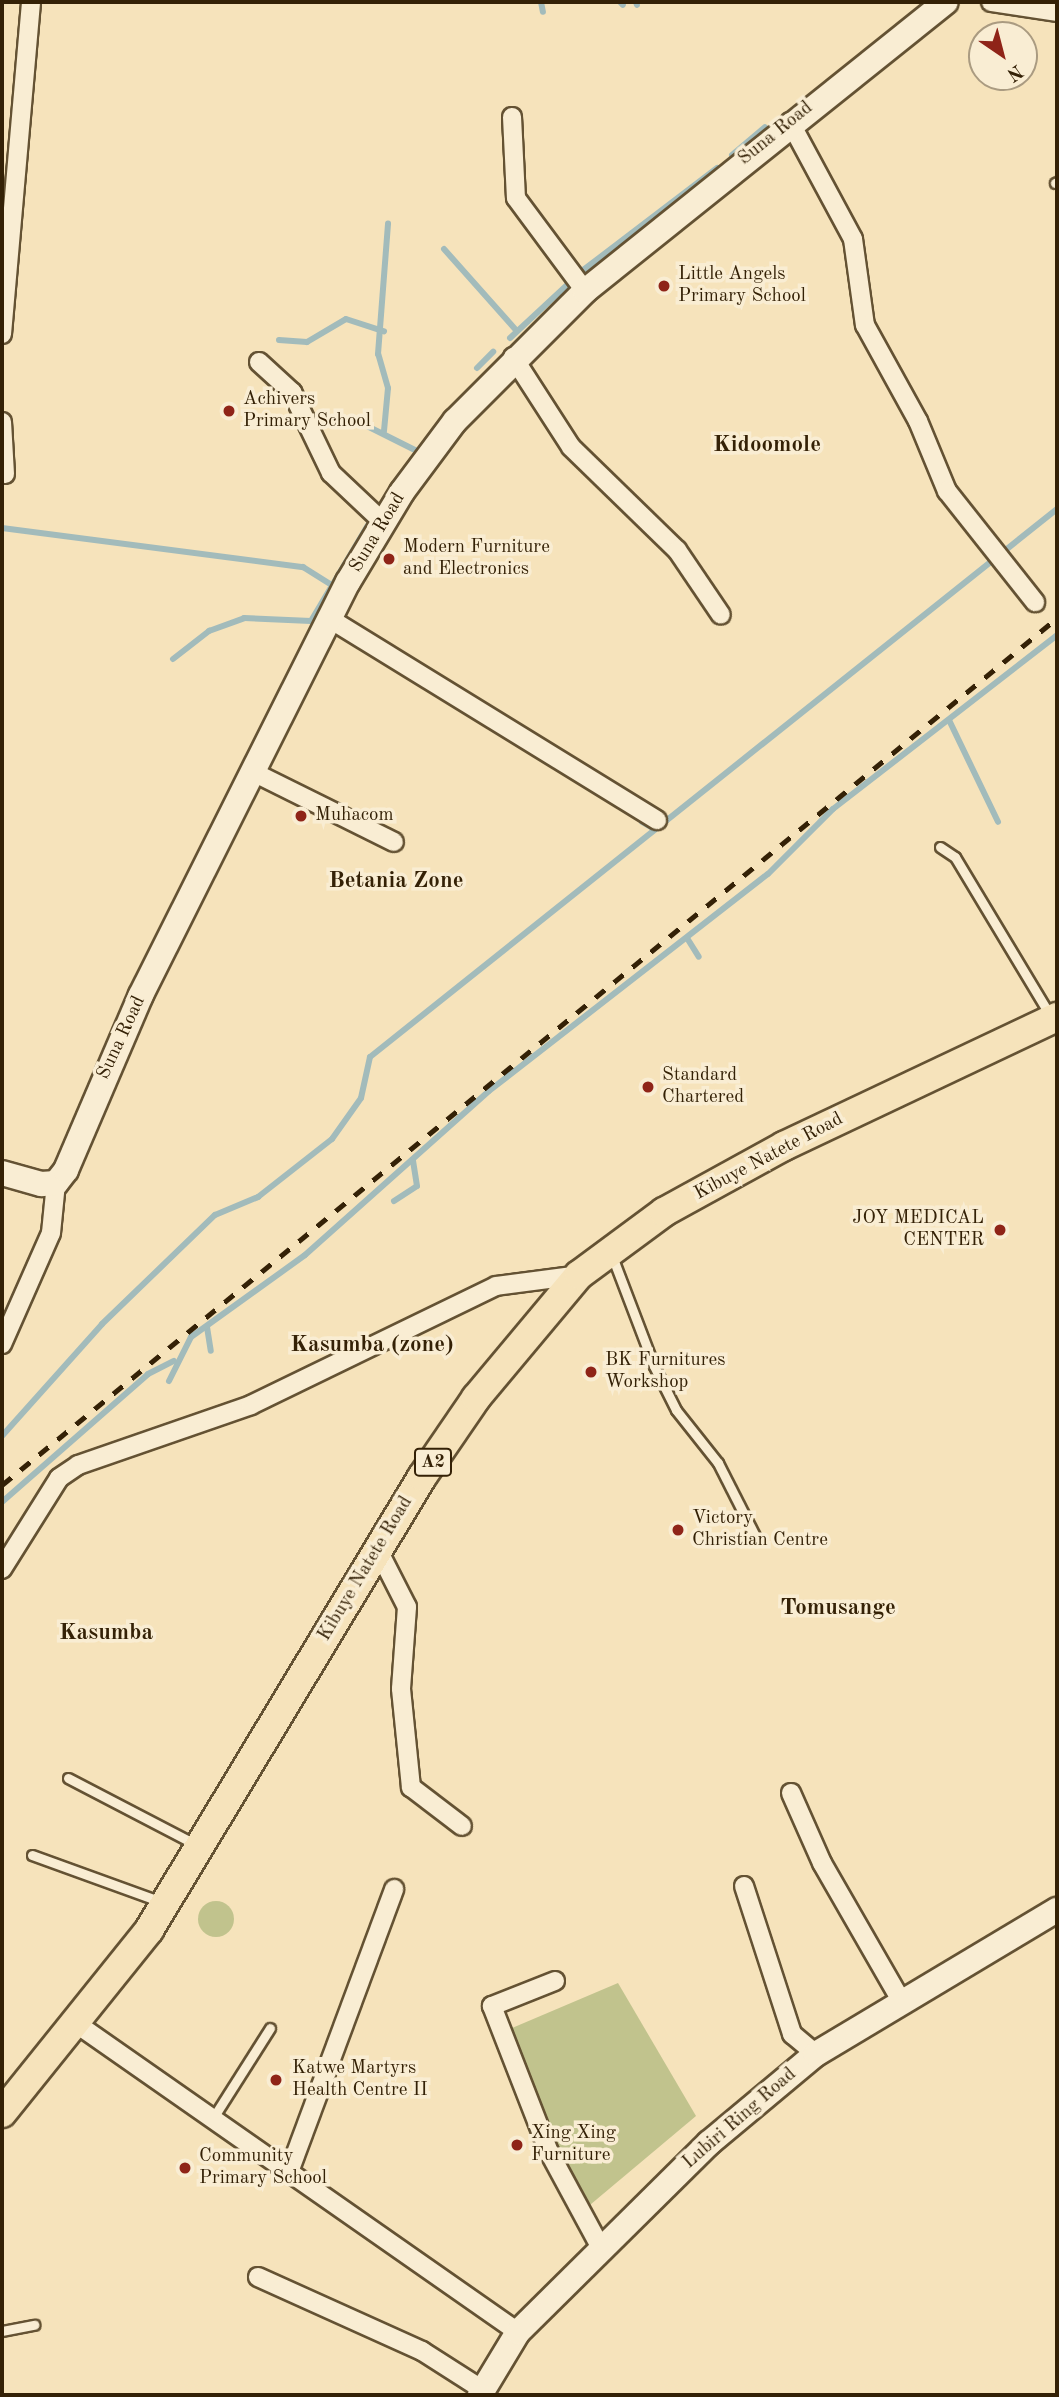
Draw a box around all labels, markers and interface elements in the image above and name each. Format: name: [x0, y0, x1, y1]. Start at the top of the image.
north arrow: [968, 21, 1038, 91]
text: N: [1003, 60, 1026, 84]
street label: Suna Road: [734, 97, 818, 171]
place label: Little Angels Primary School: [678, 264, 806, 308]
marker: Little Angels Primary School: [656, 278, 672, 294]
place label: Achivers Primary School: [243, 389, 371, 433]
marker: Achivers Primary School: [221, 403, 237, 419]
district label: Kidoomole: [713, 431, 821, 459]
street label: Suna Road: [345, 489, 411, 577]
place label: Modern Furniture and Electronics: [403, 537, 550, 581]
marker: Modern Furniture and Electronics: [381, 551, 397, 567]
place label: Muhacom: [315, 805, 394, 827]
marker: Muhacom: [293, 808, 309, 824]
district label: Betania Zone: [328, 867, 464, 895]
street label: Suna Road: [93, 993, 151, 1083]
place label: Standard Chartered: [662, 1065, 744, 1109]
marker: Standard Chartered: [640, 1079, 656, 1095]
street label: Kibuye Natete Road: [691, 1108, 847, 1206]
place label: JOY MEDICAL CENTER: [852, 1208, 984, 1252]
marker: JOY MEDICAL CENTER: [990, 1220, 1010, 1240]
district label: Kasumba (zone): [290, 1331, 454, 1359]
place label: BK Furnitures Workshop: [605, 1350, 726, 1394]
marker: BK Furnitures Workshop: [583, 1364, 599, 1380]
road number: A2: [414, 1448, 452, 1476]
street label: Kibuye Natete Road: [314, 1492, 418, 1646]
place label: Victory Christian Centre: [692, 1508, 828, 1552]
marker: Victory Christian Centre: [670, 1522, 686, 1538]
district label: Tomusange: [780, 1594, 896, 1622]
district label: Kasumba: [59, 1619, 153, 1647]
place label: Katwe Martyrs Health Centre II: [292, 2058, 428, 2102]
street label: Lubiri Ring Road: [679, 2064, 801, 2174]
marker: Katwe Martyrs Health Centre II: [266, 2070, 286, 2090]
place label: Xing Xing Furniture: [531, 2123, 616, 2167]
marker: Xing Xing Furniture: [509, 2137, 525, 2153]
place label: Community Primary School: [199, 2146, 327, 2190]
marker: Community Primary School: [177, 2160, 193, 2176]

